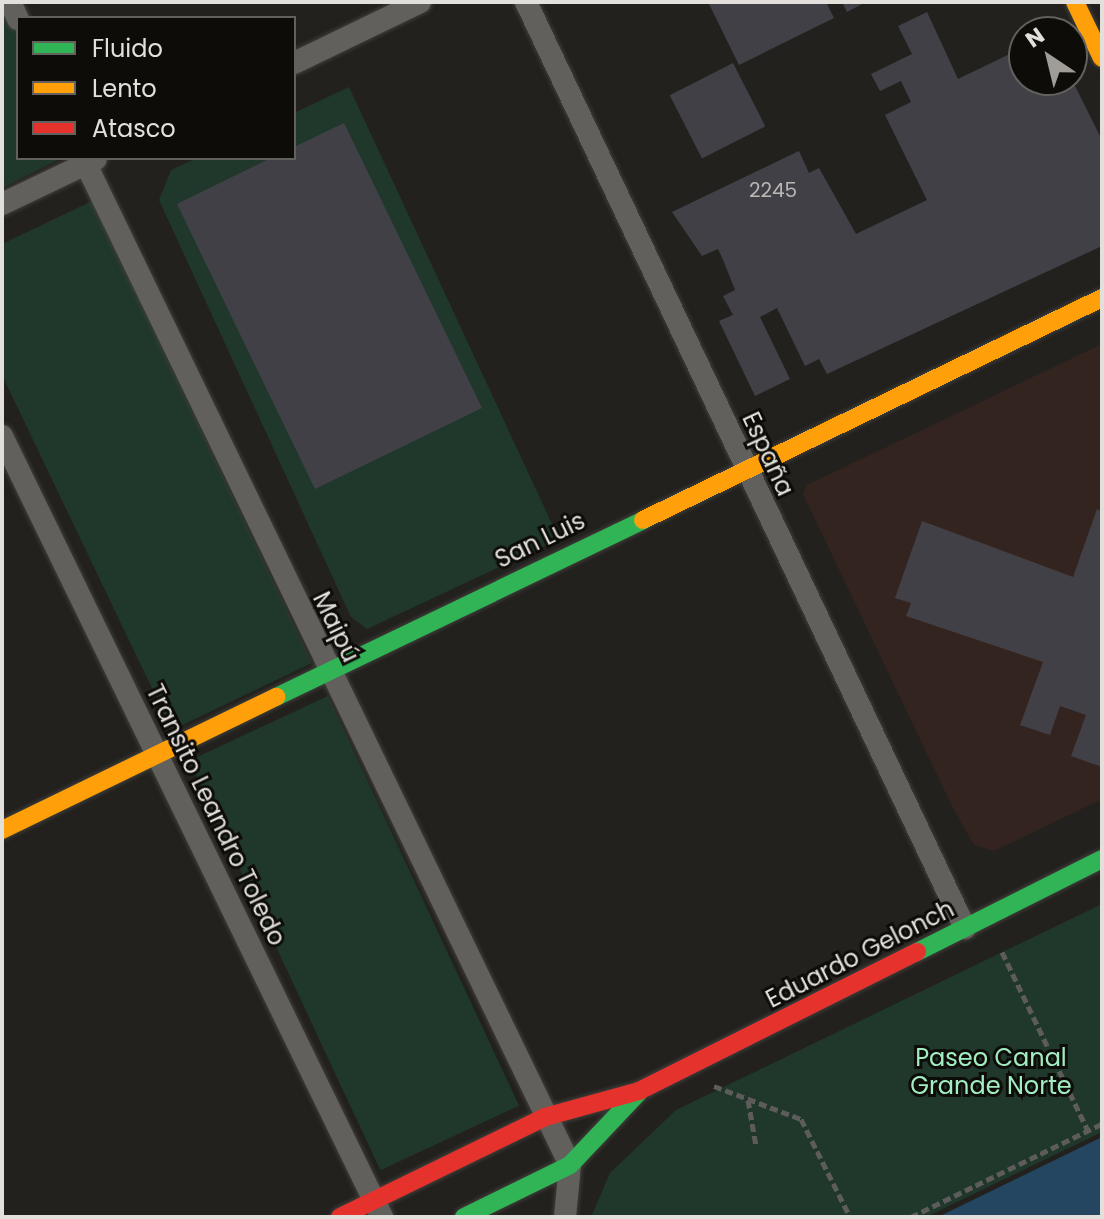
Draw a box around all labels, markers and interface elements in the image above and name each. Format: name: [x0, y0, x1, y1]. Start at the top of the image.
legend: [16, 16, 296, 160]
north arrow: [1008, 16, 1088, 96]
text: N: [1019, 20, 1051, 55]
text: Fluido: [92, 32, 163, 65]
text: Lento: [92, 72, 157, 105]
text: Atasco: [92, 112, 176, 145]
house number: 2245: [749, 178, 797, 202]
street label: España: [736, 408, 800, 500]
street label: San Luis: [490, 506, 590, 574]
street label: Maipú: [307, 587, 365, 667]
street label: Transito Leandro Toledo: [140, 680, 292, 950]
street label: Eduardo Gelonch: [761, 894, 959, 1014]
park label: Paseo Canal Grande Norte: [910, 1044, 1072, 1100]

